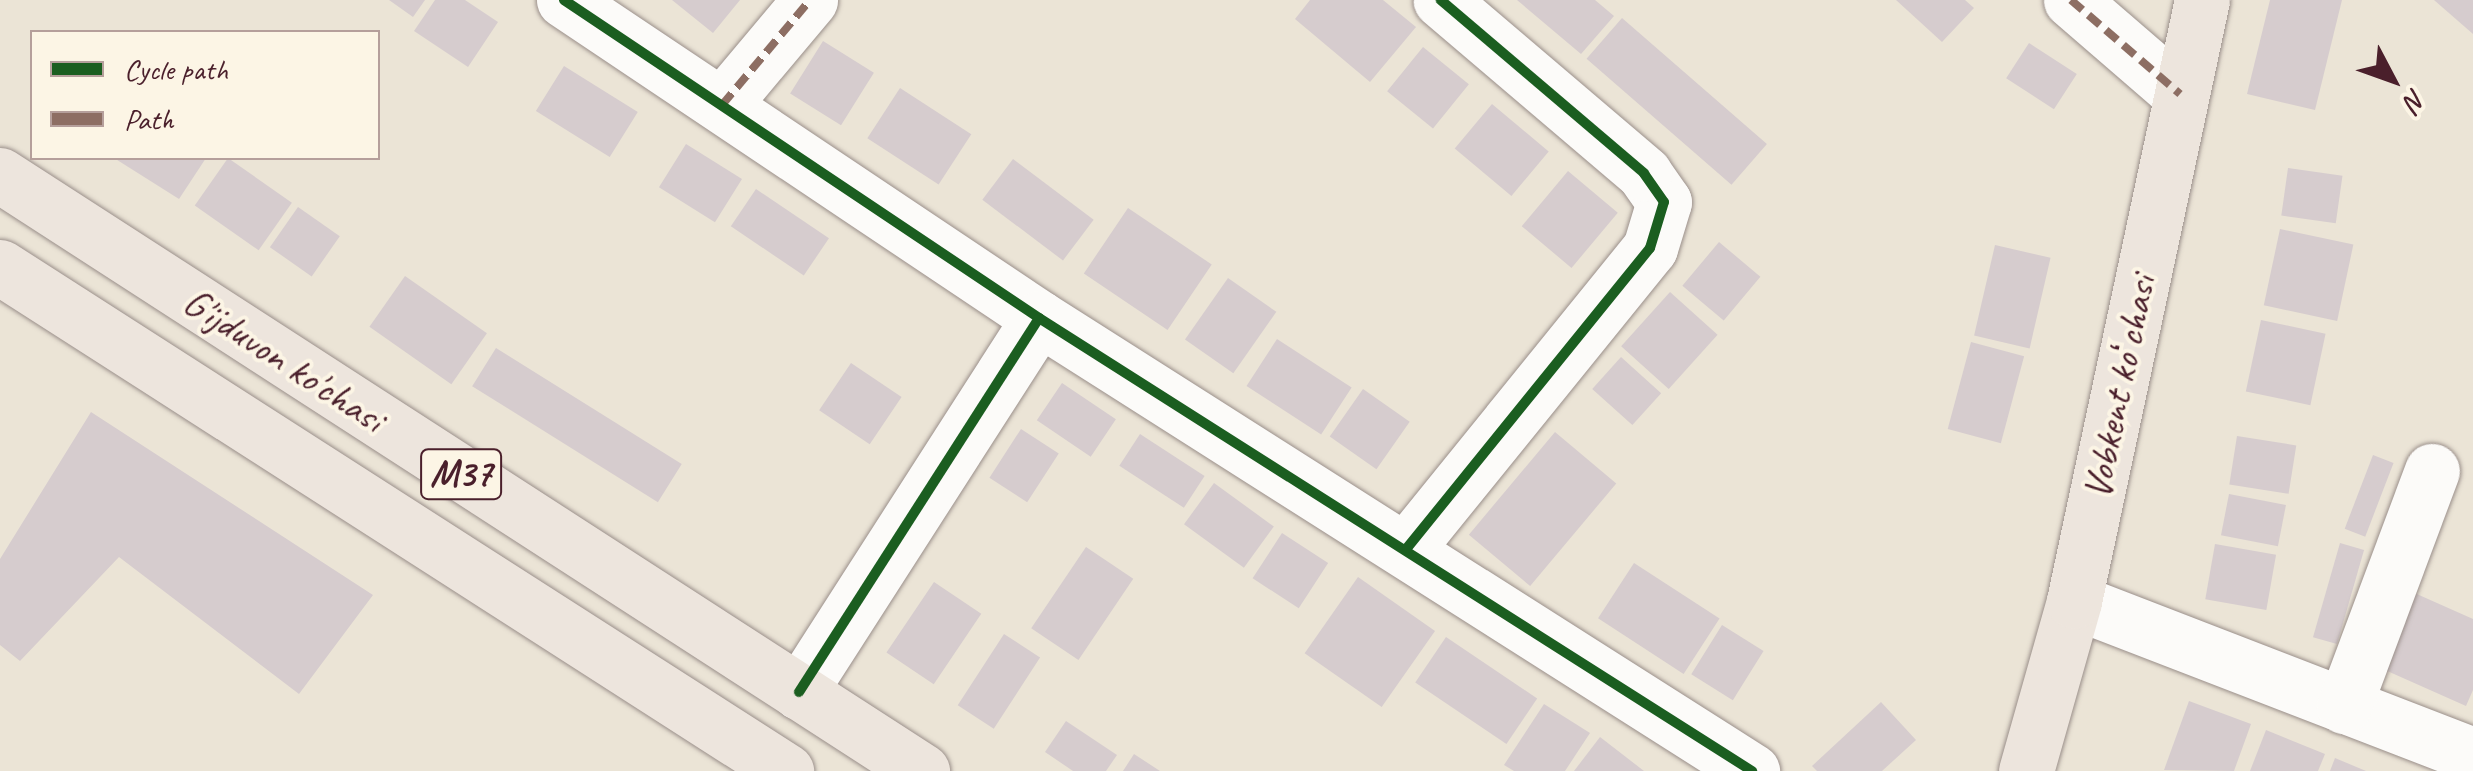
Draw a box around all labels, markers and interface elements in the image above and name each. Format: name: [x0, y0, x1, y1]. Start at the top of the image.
legend: [30, 30, 380, 160]
north arrow: [2343, 30, 2443, 130]
text: Cycle path: [124, 50, 228, 88]
text: N: [2397, 82, 2435, 118]
text: Path: [124, 100, 173, 138]
street label: Vobkent koʻchasi: [2072, 271, 2166, 503]
street label: G'ijduvon ko'chasi: [174, 277, 394, 443]
road number: M37: [418, 441, 504, 507]

